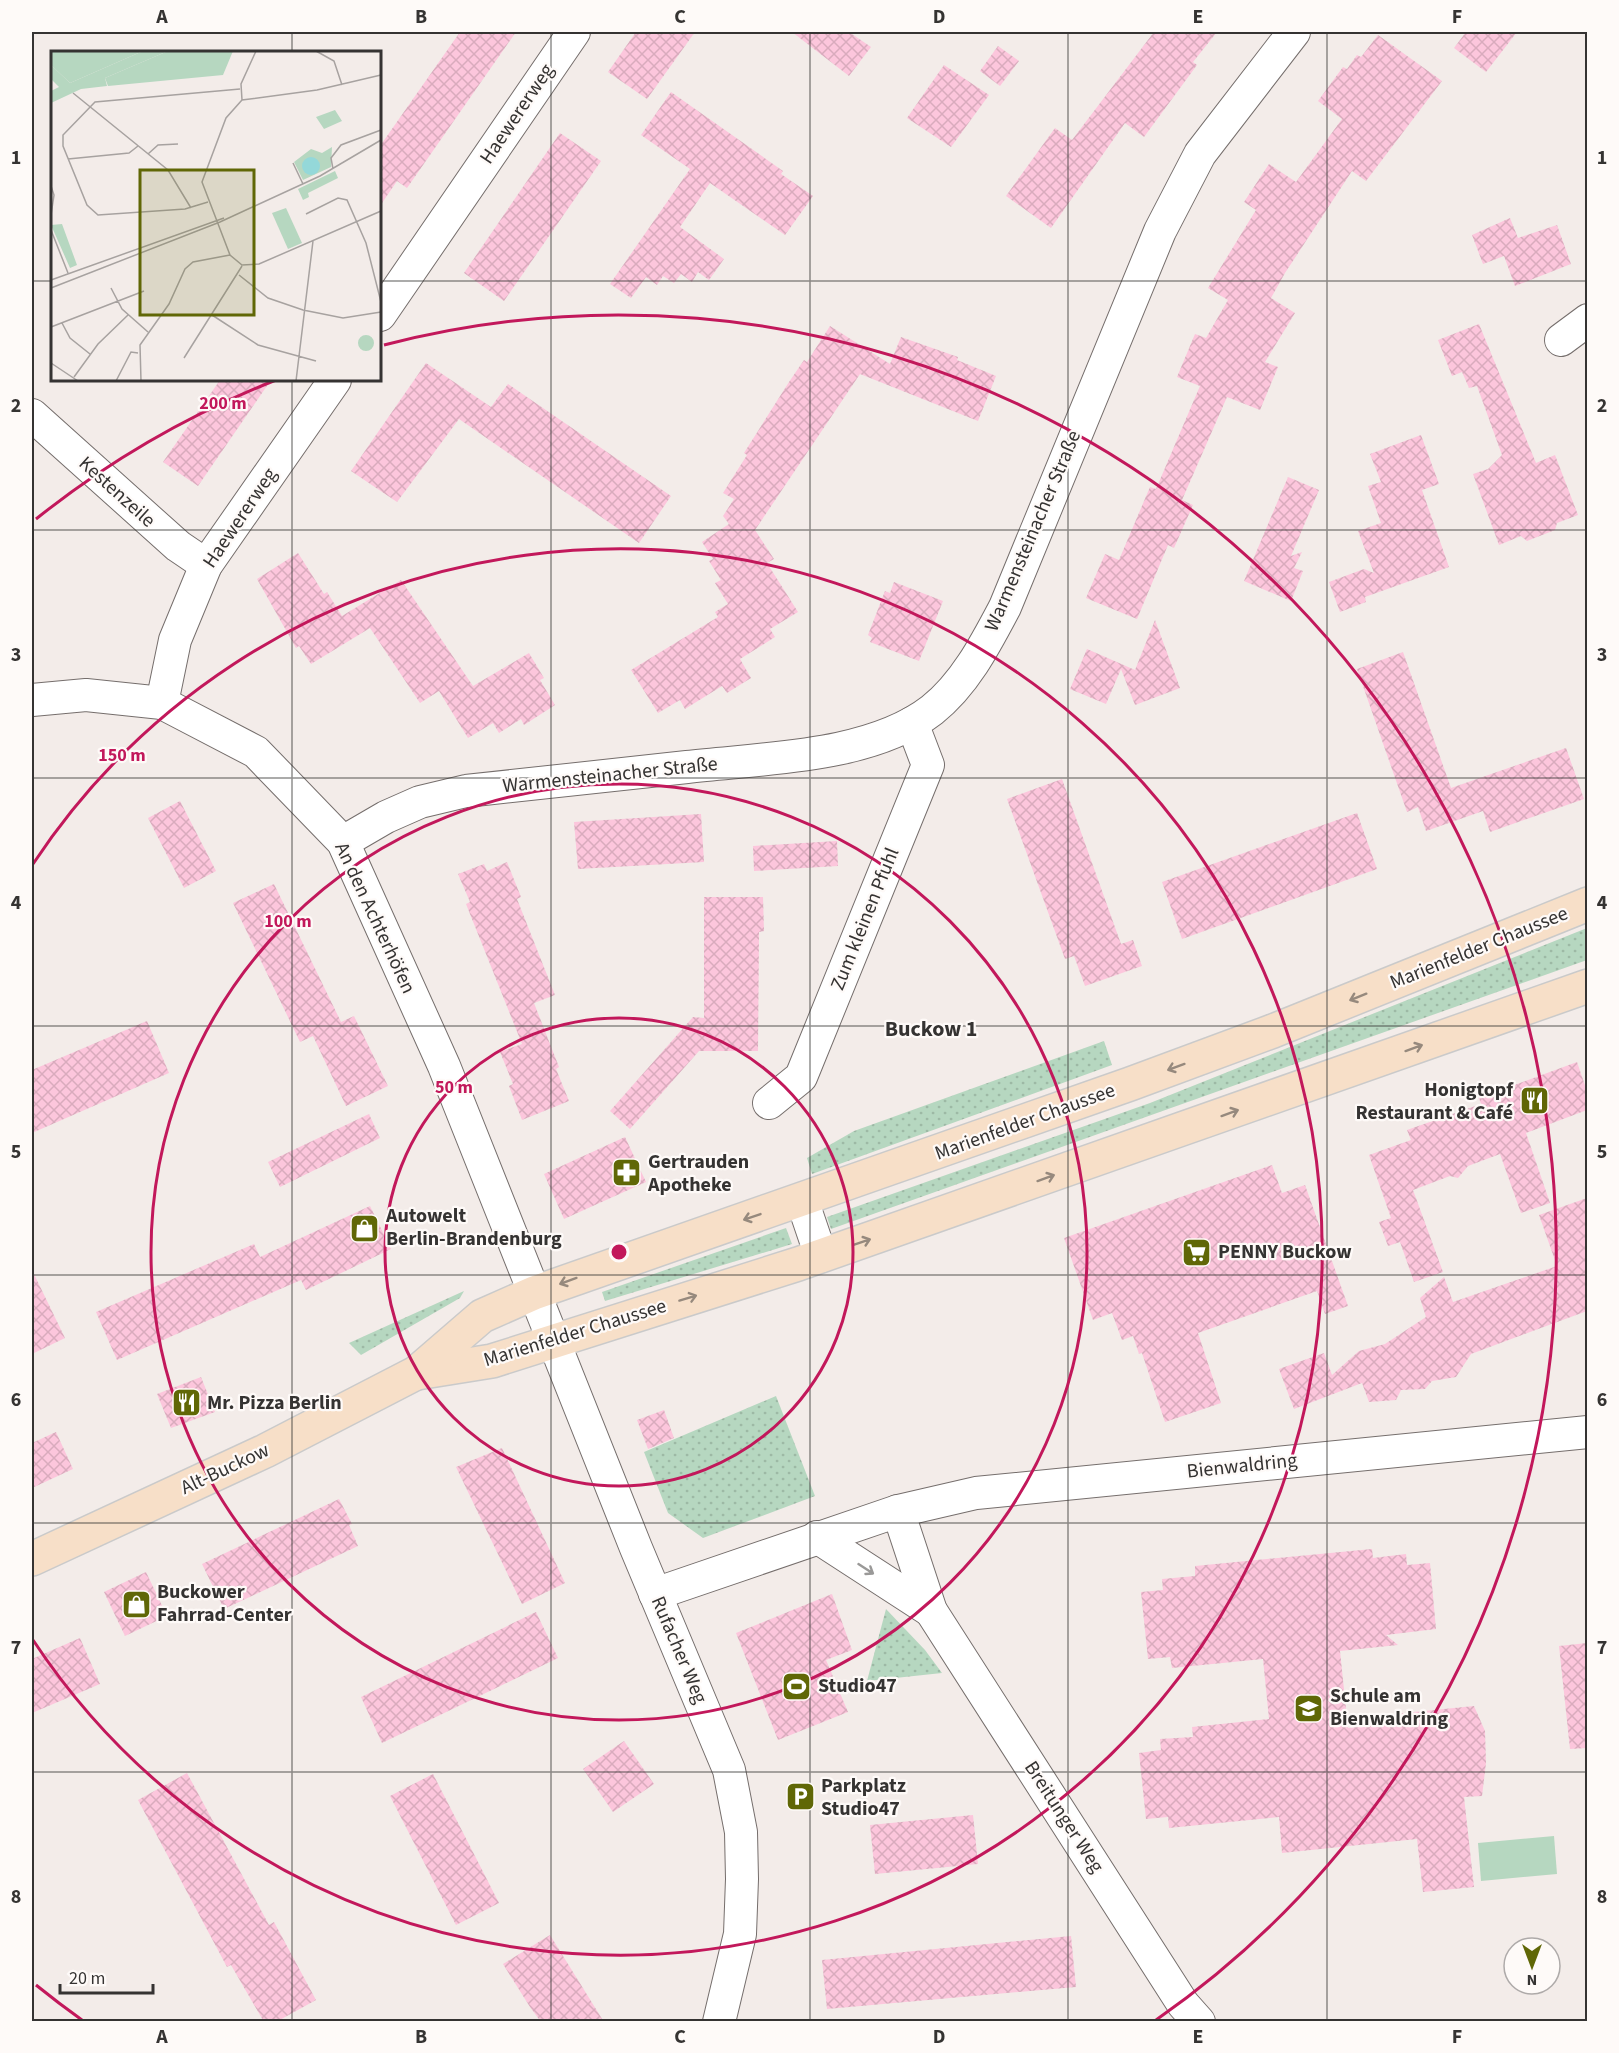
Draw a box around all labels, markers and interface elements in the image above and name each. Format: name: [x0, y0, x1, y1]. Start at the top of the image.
text: A: [155, 3, 168, 31]
text: B: [415, 3, 427, 31]
text: C: [674, 3, 686, 31]
text: D: [933, 3, 945, 31]
text: E: [1193, 3, 1203, 31]
text: F: [1452, 3, 1462, 31]
inset map: [51, 51, 381, 381]
street label: Haewererweg: [473, 58, 561, 170]
text: 1: [11, 144, 21, 172]
text: 1: [1597, 144, 1607, 172]
text: 200 m: [199, 391, 247, 416]
text: 2: [11, 392, 21, 420]
text: 2: [1597, 392, 1607, 420]
street label: Warmensteinacher Straße: [978, 426, 1088, 636]
street label: Kestenzeile: [72, 450, 162, 534]
street label: Haewererweg: [196, 462, 284, 574]
text: 3: [11, 641, 21, 669]
text: 3: [1597, 641, 1607, 669]
text: 150 m: [98, 743, 146, 768]
street label: Warmensteinacher Straße: [501, 750, 719, 800]
street label: An den Achterhöfen: [328, 838, 422, 998]
street label: Zum kleinen Pfuhl: [824, 844, 906, 994]
text: 4: [11, 889, 22, 917]
text: 4: [1597, 889, 1608, 917]
street label: Marienfelder Chaussee: [1386, 899, 1572, 997]
text: 100 m: [264, 909, 312, 934]
one-way arrow: [1349, 992, 1368, 1003]
district label: Buckow 1: [885, 1013, 977, 1045]
one-way arrow: [1404, 1041, 1423, 1052]
one-way arrow: [1167, 1062, 1186, 1073]
text: 50 m: [435, 1075, 473, 1100]
street label: Marienfelder Chaussee: [931, 1076, 1119, 1168]
place label: Honigtopf Restaurant & Café: [1355, 1076, 1514, 1127]
restaurant icon: Honigtopf Restaurant & Café: [1518, 1085, 1550, 1117]
one-way arrow: [1220, 1106, 1239, 1117]
text: 5: [11, 1138, 21, 1166]
text: 5: [1597, 1138, 1607, 1166]
place label: Gertrauden Apotheke: [647, 1148, 749, 1199]
pharmacy icon: Gertrauden Apotheke: [611, 1157, 643, 1189]
one-way arrow: [1037, 1172, 1055, 1183]
place label: Autowelt Berlin-Brandenburg: [385, 1202, 562, 1253]
shop icon: Autowelt Berlin-Brandenburg: [349, 1212, 381, 1244]
one-way arrow: [744, 1212, 762, 1223]
one-way arrow: [852, 1236, 871, 1247]
supermarket icon: PENNY Buckow: [1181, 1236, 1213, 1268]
place label: PENNY Buckow: [1218, 1238, 1352, 1266]
centre of rings: [609, 1242, 629, 1262]
one-way arrow: [559, 1276, 578, 1287]
street label: Marienfelder Chaussee: [480, 1292, 670, 1374]
one-way arrow: [678, 1292, 697, 1303]
text: 6: [11, 1386, 21, 1414]
text: 6: [1597, 1386, 1607, 1414]
restaurant icon: Mr. Pizza Berlin: [170, 1387, 202, 1419]
place label: Mr. Pizza Berlin: [207, 1389, 342, 1417]
street label: Alt-Buckow: [176, 1436, 274, 1502]
street label: Bienwaldring: [1185, 1446, 1299, 1486]
one-way arrow: [857, 1563, 874, 1575]
place label: Buckower Fahrrad-Center: [157, 1578, 292, 1629]
shop icon: Buckower Fahrrad-Center: [120, 1588, 152, 1620]
street label: Rufacher Weg: [644, 1592, 714, 1708]
text: 7: [11, 1634, 21, 1662]
text: 7: [1597, 1634, 1607, 1662]
sports icon: Studio47: [781, 1670, 813, 1702]
place label: Studio47: [818, 1672, 897, 1700]
place label: Schule am Bienwaldring: [1330, 1682, 1448, 1733]
school or university icon: Schule am Bienwaldring: [1293, 1692, 1325, 1724]
street label: Breitunger Weg: [1017, 1756, 1111, 1878]
place label: Parkplatz Studio47: [821, 1772, 906, 1823]
parking icon: Parkplatz Studio47: [784, 1781, 816, 1813]
text: 8: [11, 1883, 21, 1911]
text: 8: [1597, 1883, 1607, 1911]
north arrow: [1502, 1936, 1562, 1996]
scale bar: [60, 1957, 153, 1995]
text: 20 m: [69, 1966, 105, 1991]
text: N: [1527, 1969, 1537, 1991]
text: A: [155, 2023, 168, 2051]
text: B: [415, 2023, 427, 2051]
text: C: [674, 2023, 686, 2051]
text: D: [933, 2023, 945, 2051]
text: E: [1193, 2023, 1203, 2051]
text: F: [1452, 2023, 1462, 2051]

